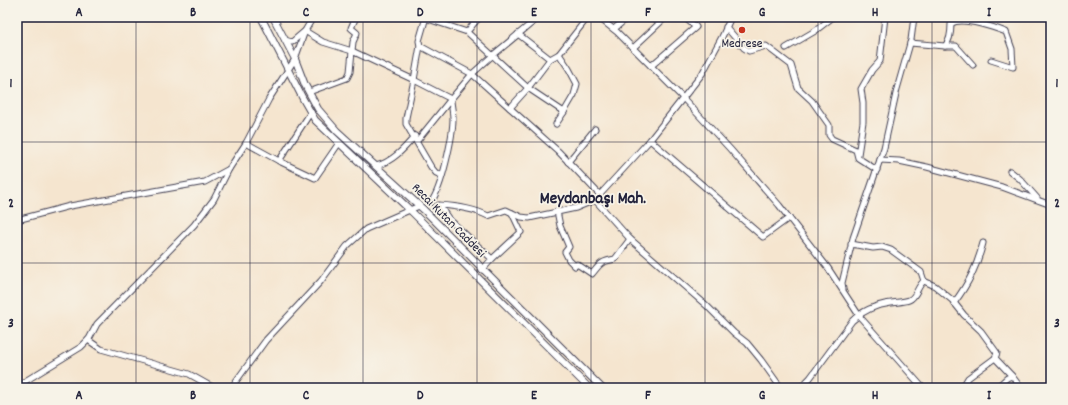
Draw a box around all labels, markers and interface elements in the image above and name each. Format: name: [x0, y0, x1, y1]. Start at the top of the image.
text: A: [75, 4, 83, 23]
text: B: [190, 4, 196, 23]
text: C: [303, 4, 310, 23]
text: D: [417, 4, 424, 23]
text: E: [531, 4, 538, 23]
text: F: [645, 4, 651, 23]
text: G: [759, 4, 766, 23]
text: H: [872, 4, 879, 23]
text: I: [987, 4, 992, 23]
marker: Medrese: [737, 25, 747, 35]
place label: Medrese: [721, 35, 763, 54]
text: 1: [10, 75, 13, 94]
text: 1: [1056, 75, 1059, 94]
street label: Recai Kutan Caddesi: [406, 179, 490, 263]
district label: Meydanbaşı Mah.: [540, 188, 646, 212]
text: 2: [8, 195, 14, 214]
text: 2: [1054, 195, 1060, 214]
text: 3: [8, 315, 14, 334]
text: 3: [1054, 315, 1060, 334]
text: A: [75, 387, 83, 405]
text: B: [190, 387, 196, 405]
text: C: [303, 387, 310, 405]
text: D: [417, 387, 424, 405]
text: E: [531, 387, 538, 405]
text: F: [645, 387, 651, 405]
text: G: [759, 387, 766, 405]
text: H: [872, 387, 879, 405]
text: I: [987, 387, 992, 405]

